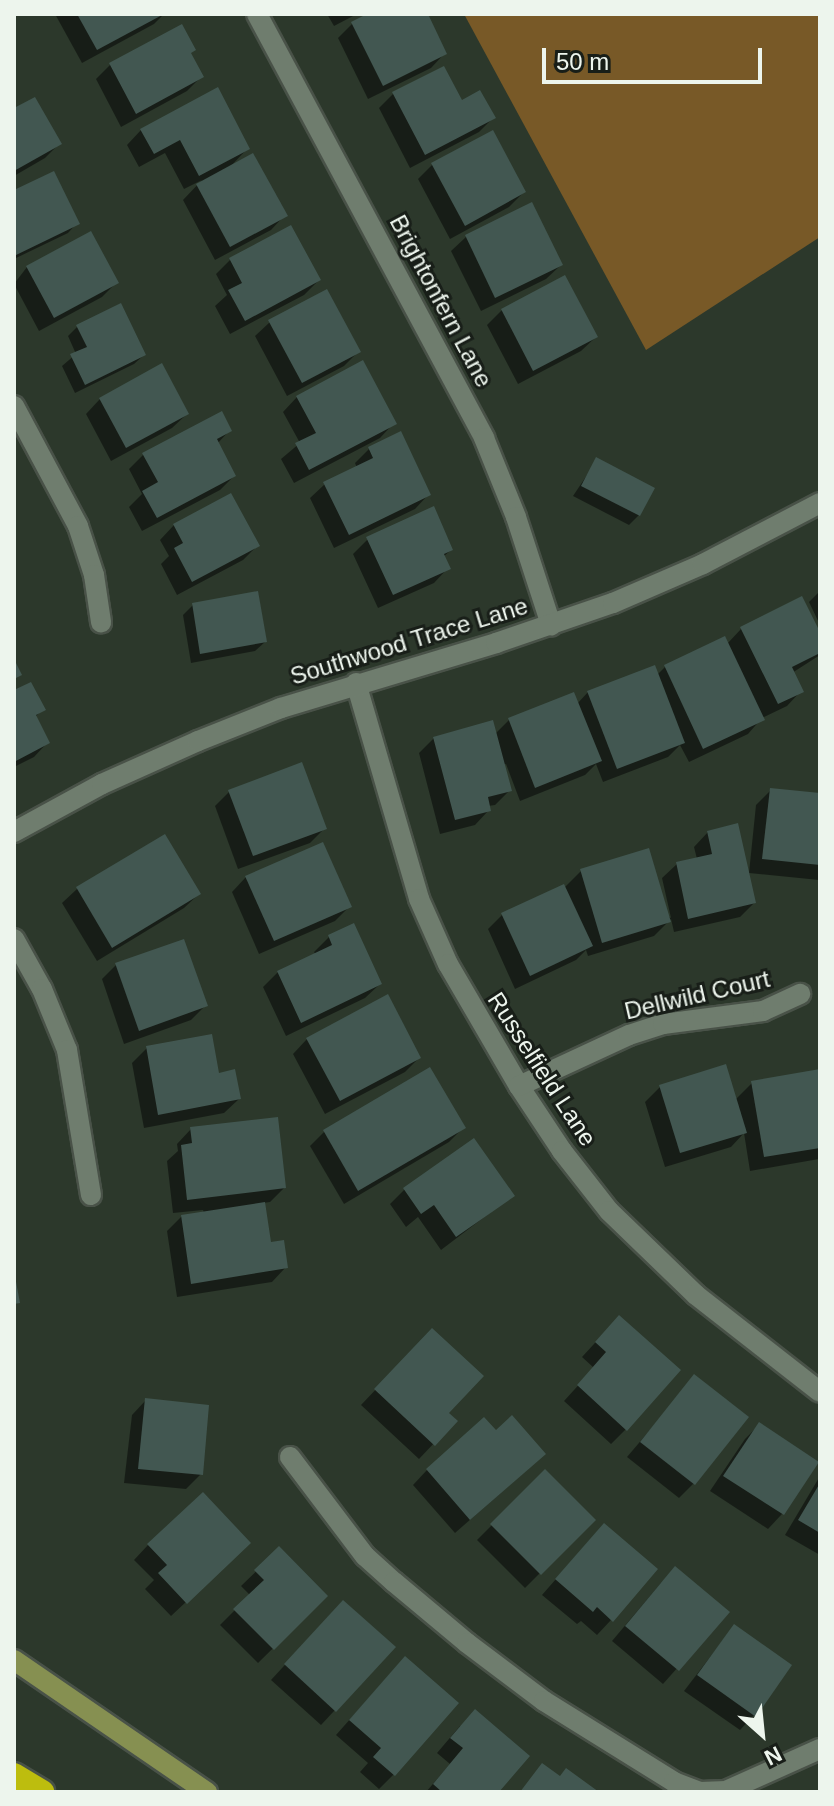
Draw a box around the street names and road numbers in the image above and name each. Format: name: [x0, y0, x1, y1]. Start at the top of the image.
street label: Brightonfern Lane: [383, 210, 499, 392]
street label: Southwood Trace Lane: [287, 591, 531, 691]
street label: Dellwild Court: [622, 964, 772, 1026]
street label: Russelfield Lane: [482, 987, 602, 1151]

